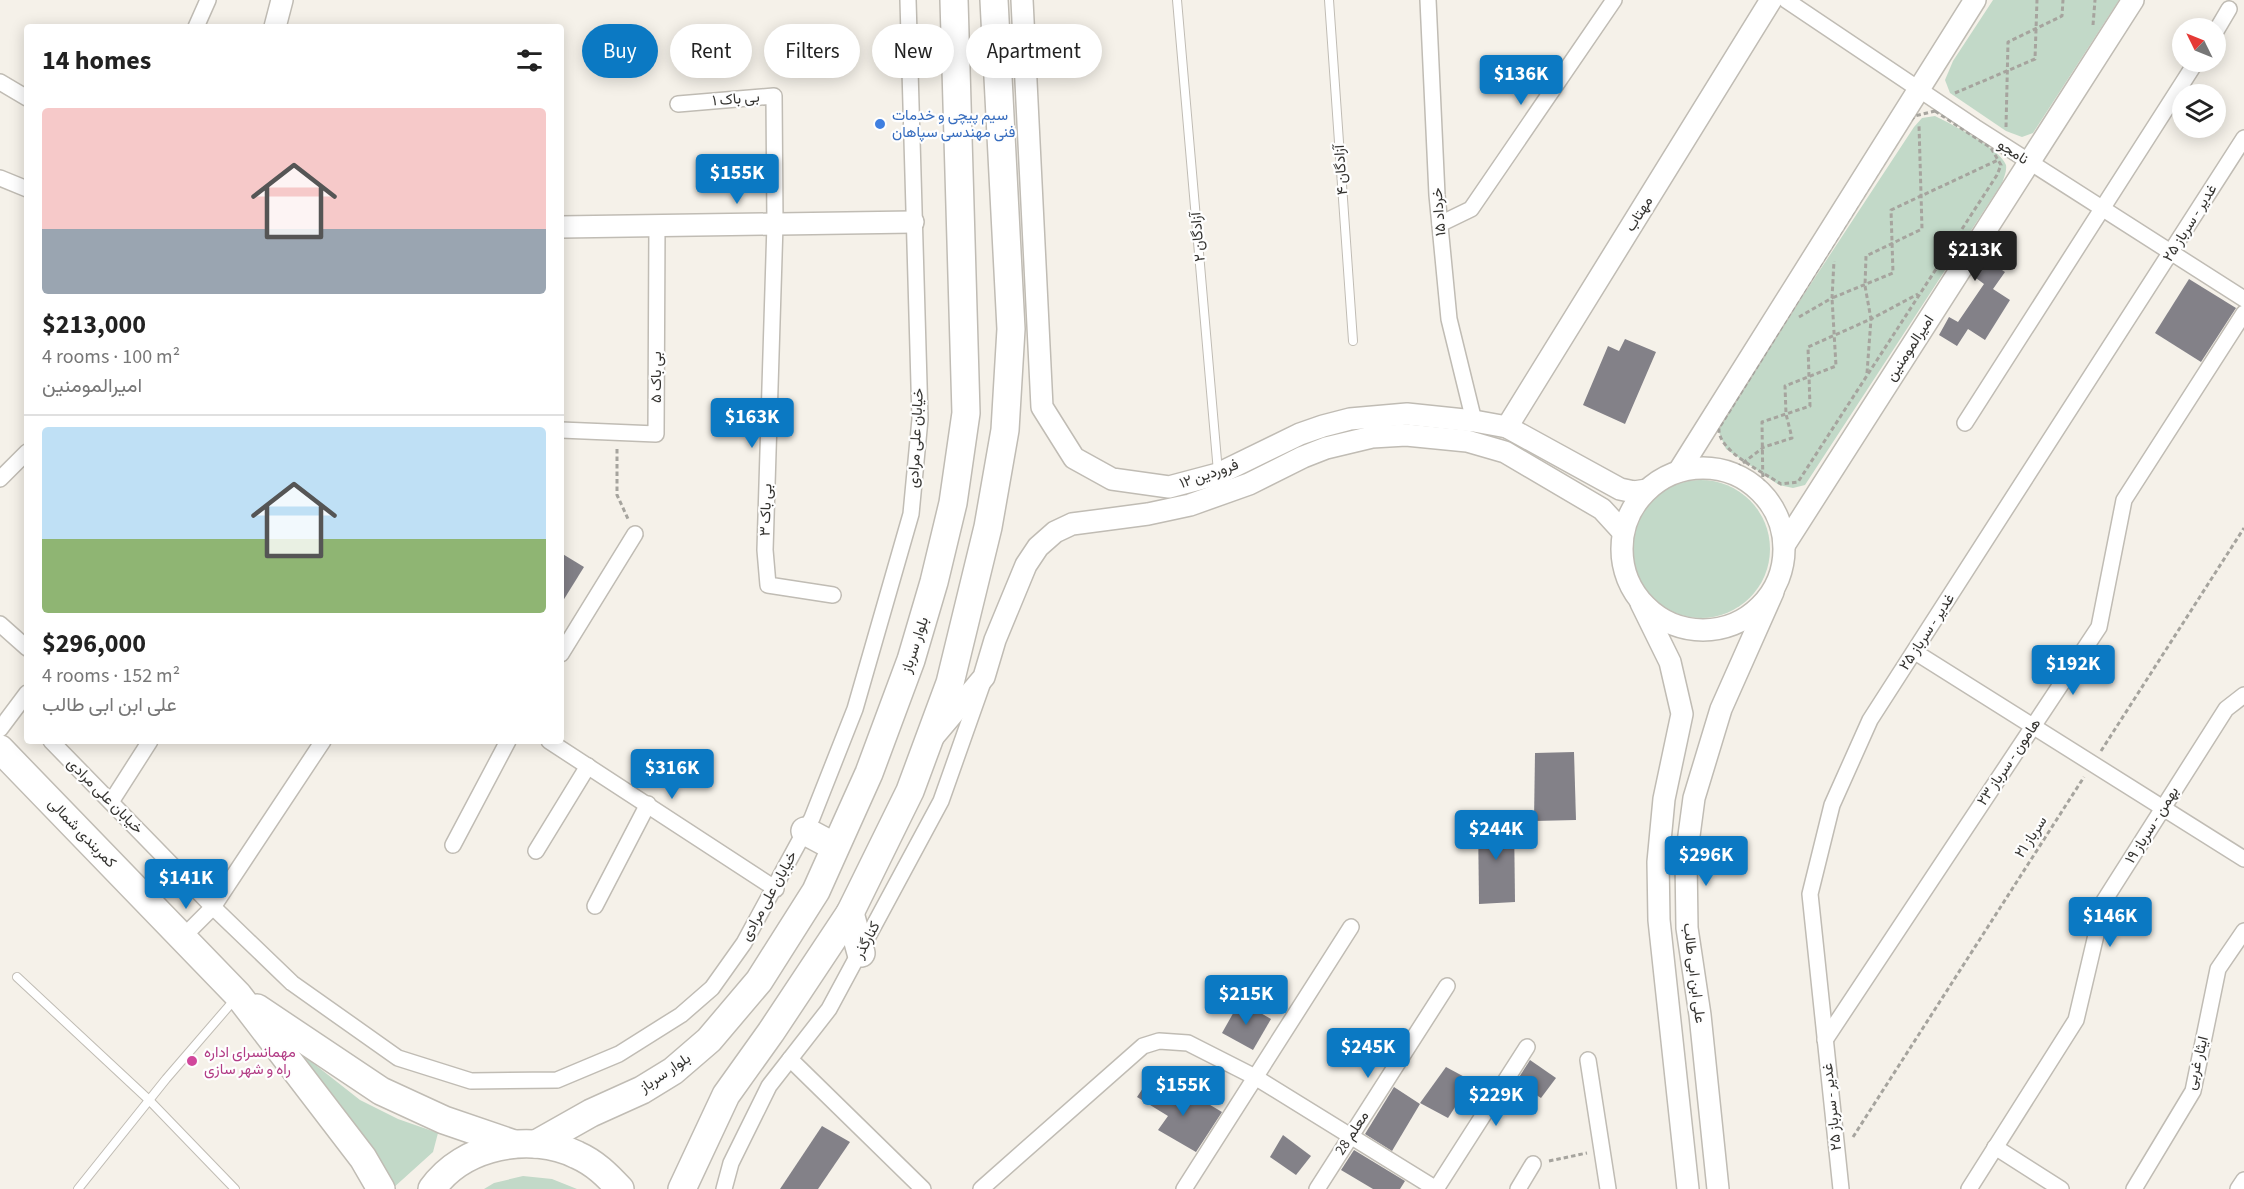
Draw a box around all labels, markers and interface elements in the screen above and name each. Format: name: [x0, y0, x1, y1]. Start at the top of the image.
north arrow: [2172, 18, 2226, 72]
map controls: [2172, 18, 2226, 138]
chip: Buy: [582, 24, 658, 78]
chip: Rent: [670, 24, 752, 78]
chip: Filters: [764, 24, 860, 78]
chip: New: [872, 24, 954, 78]
chip: Apartment: [966, 24, 1102, 78]
text: 14 homes: [42, 42, 151, 79]
icon: filters: [513, 44, 546, 77]
pin: $136K: [1479, 55, 1563, 106]
text: $136K: [1494, 60, 1548, 88]
button: layers: [2172, 84, 2226, 138]
street label: بی باک ۱: [711, 86, 761, 112]
place label: سیم پیچی و خدمات فنی مهندسی سپاهان: [892, 105, 1016, 143]
marker: سیم پیچی و خدمات فنی مهندسی سپاهان: [873, 117, 887, 131]
street label: نامجو: [1993, 134, 2033, 170]
street label: آزادگان ۴: [1329, 143, 1353, 196]
icon: home: [240, 147, 348, 255]
pin: $155K: [695, 154, 779, 205]
text: $155K: [710, 159, 764, 187]
street label: غدیر - سرباز ۲۵: [2158, 180, 2222, 266]
street label: ۱۵ خرداد: [1426, 187, 1452, 237]
street label: مهتاب: [1620, 192, 1658, 236]
street label: آزادگان ۲: [1185, 210, 1211, 263]
pin: $213K: [1933, 231, 2017, 282]
text: $213K: [1948, 236, 2002, 264]
text: $213,000: [42, 306, 146, 343]
street label: امیرالمومنین: [1881, 311, 1939, 385]
text: 4 rooms · 100 m²: [42, 343, 180, 371]
street label: بی باک ۵: [646, 351, 667, 403]
text: امیرالمومنین: [42, 372, 142, 400]
street label: خیابان علی مرادی: [903, 387, 929, 489]
pin: $163K: [710, 398, 794, 449]
text: $163K: [725, 403, 779, 431]
street label: ۱۲ فروردین: [1177, 454, 1242, 494]
icon: home: [240, 466, 348, 574]
street label: بی باک ۳: [755, 483, 777, 537]
street label: غدیر - سرباز ۲۵: [1894, 589, 1960, 675]
street label: بلوار سرباز: [896, 614, 934, 677]
text: $296,000: [42, 625, 146, 662]
pin: $192K: [2031, 645, 2115, 696]
text: $192K: [2046, 650, 2100, 678]
text: 4 rooms · 152 m²: [42, 662, 180, 690]
text: علی ابن ابی طالب: [42, 691, 177, 719]
street label: هامون - سرباز ۲۳: [1972, 714, 2046, 810]
pin: $316K: [630, 749, 714, 800]
street label: خیابان علی مرادی: [62, 753, 148, 839]
text: $316K: [645, 754, 699, 782]
street label: بهمن - سرباز ۱۹: [2120, 782, 2184, 868]
street label: کمربندی شمالی: [43, 793, 121, 873]
pin: $244K: [1454, 810, 1538, 861]
street label: سرباز ۲۱: [2010, 812, 2052, 862]
text: $244K: [1469, 815, 1523, 843]
pin: $296K: [1664, 836, 1748, 887]
text: $296K: [1679, 841, 1733, 869]
street label: خیابان علی مرادی: [736, 847, 802, 945]
pin: $141K: [144, 859, 228, 910]
text: $141K: [159, 864, 213, 892]
pin: $146K: [2068, 897, 2152, 948]
text: $146K: [2083, 902, 2137, 930]
street label: کنارگذر: [848, 917, 886, 963]
street label: علی ابن ابی طالب: [1677, 922, 1711, 1025]
pin: $215K: [1204, 975, 1288, 1026]
text: $215K: [1219, 980, 1273, 1008]
pin: $245K: [1326, 1028, 1410, 1079]
text: $245K: [1341, 1033, 1395, 1061]
street label: ایثار غربی: [2180, 1034, 2214, 1092]
place label: مهمانسراى اداره راه و شهر سازى: [204, 1042, 296, 1080]
street label: بلوار سرباز: [634, 1048, 695, 1099]
marker: مهمانسراى اداره راه و شهر سازى: [185, 1054, 199, 1068]
street label: غدیر - سرباز ۲۵: [1817, 1062, 1847, 1152]
pin: $155K: [1141, 1066, 1225, 1117]
text: $155K: [1156, 1071, 1210, 1099]
pin: $229K: [1454, 1076, 1538, 1127]
text: $229K: [1469, 1081, 1523, 1109]
street label: معلم 28: [1330, 1107, 1374, 1159]

